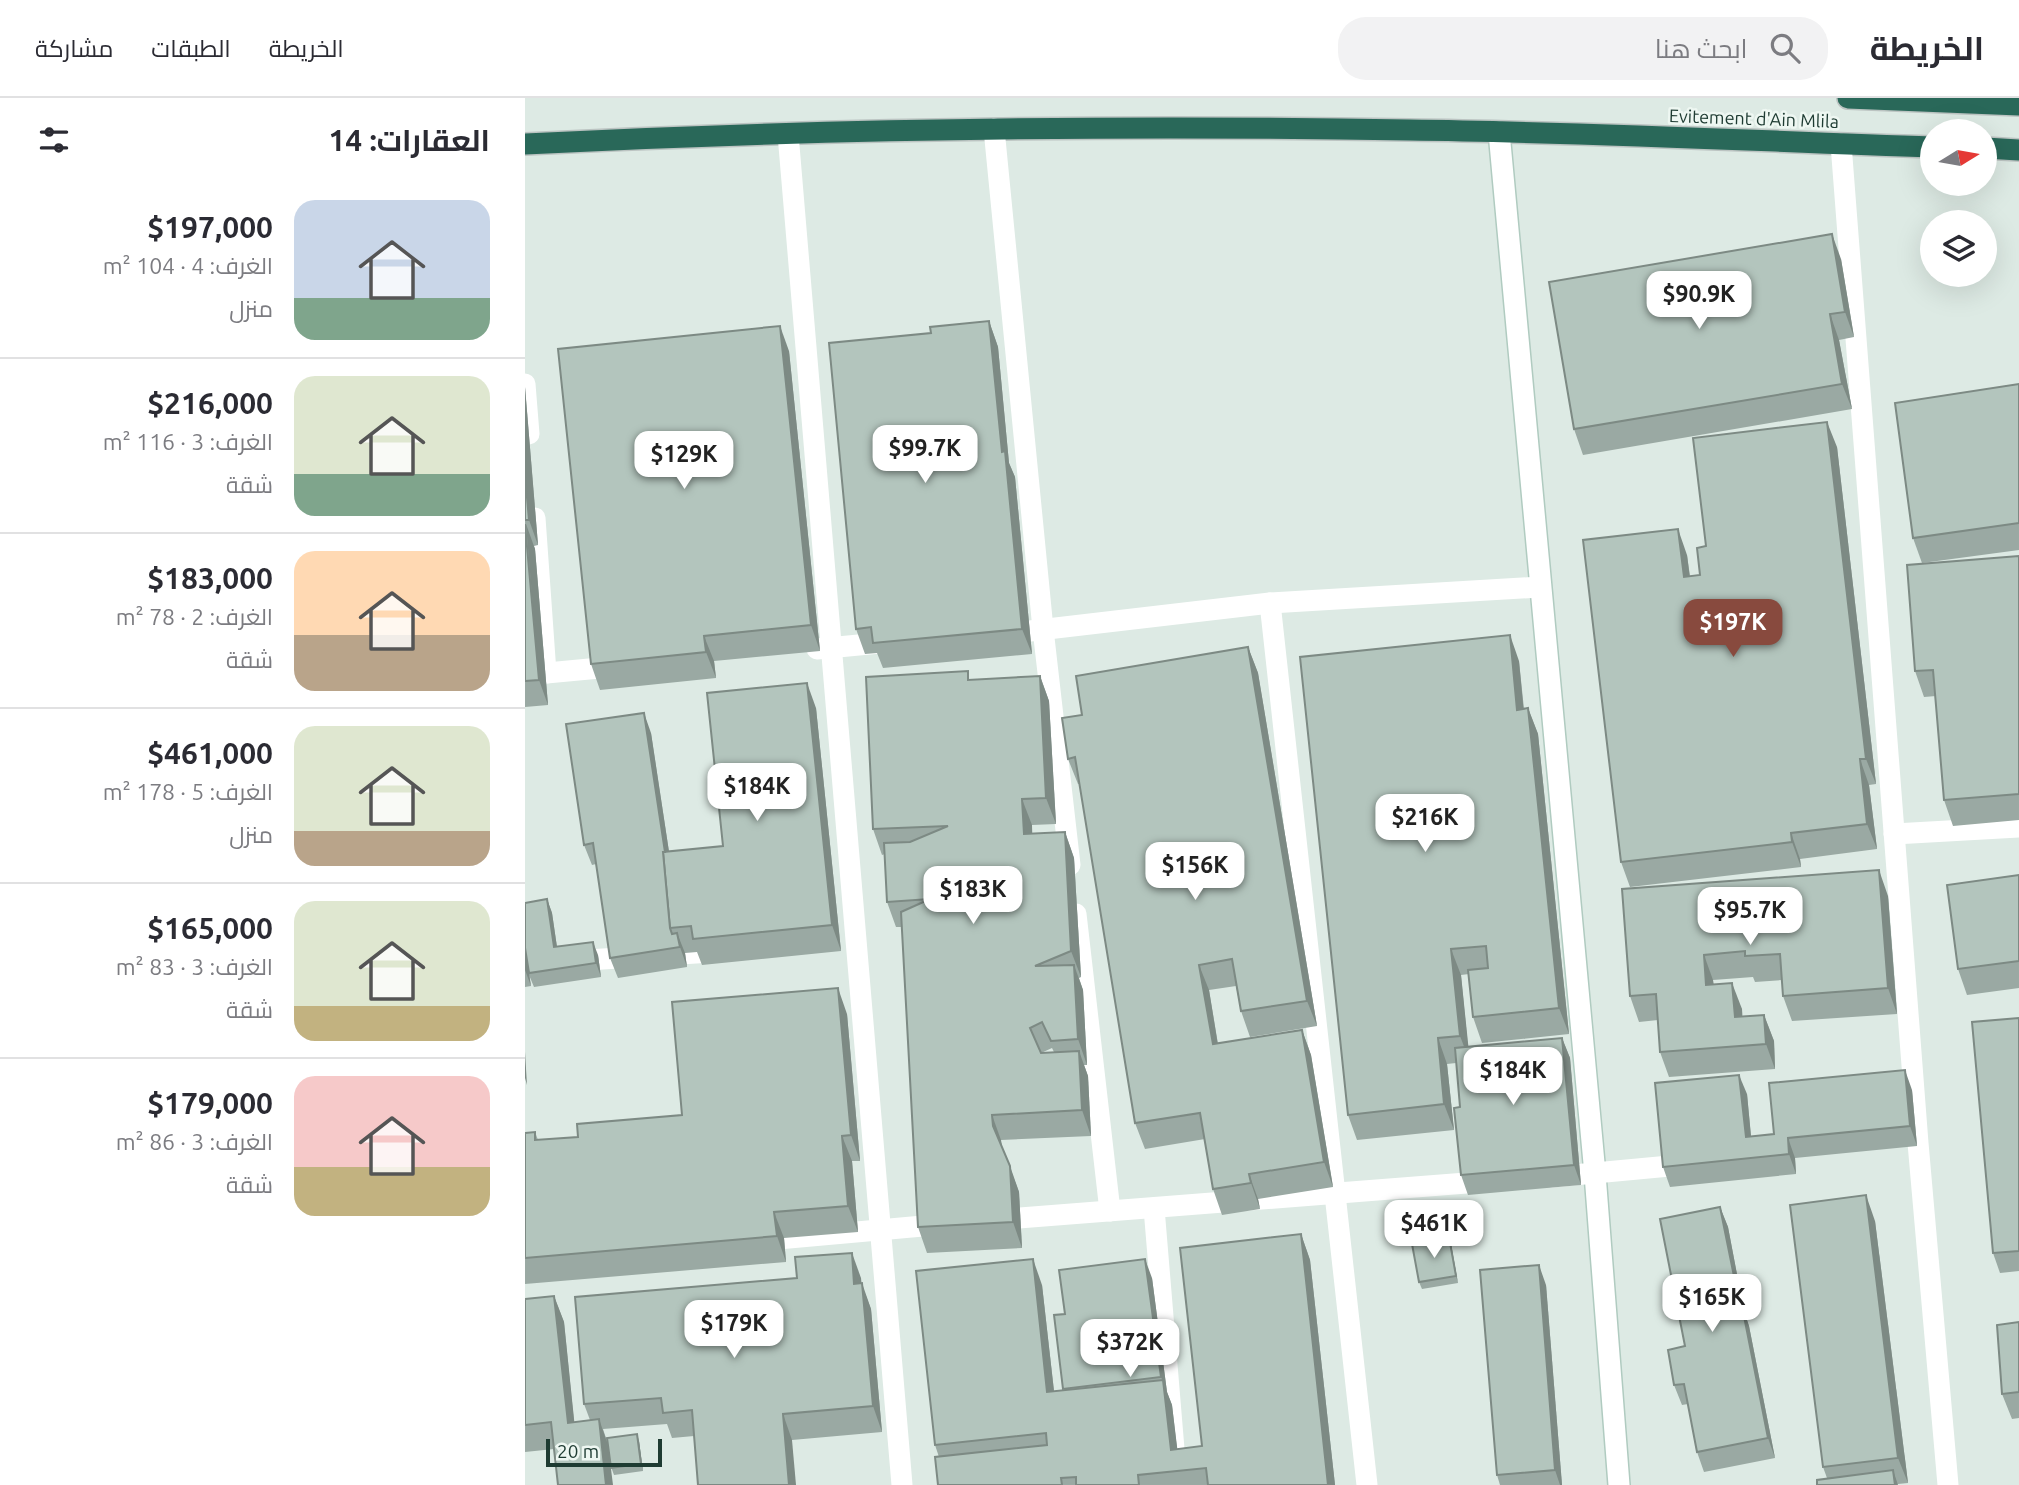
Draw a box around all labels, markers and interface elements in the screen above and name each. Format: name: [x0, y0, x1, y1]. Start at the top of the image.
search box: [1338, 17, 1828, 80]
icon: search: [1766, 29, 1804, 67]
text: الخريطة: [1870, 29, 1984, 66]
text: ابحث هنا: [1655, 34, 1748, 63]
text: مشاركة: [35, 35, 113, 62]
text: الطبقات: [151, 35, 231, 62]
text: الخريطة: [269, 35, 344, 62]
street label: Evitement d'Ain Mlila: [1669, 105, 1839, 131]
north arrow: [1920, 119, 1997, 196]
map controls: [1920, 119, 1997, 287]
icon: filters: [35, 121, 73, 159]
text: العقارات: 14: [328, 123, 490, 157]
text: $197,000: [147, 210, 273, 244]
button: layers: [1920, 210, 1997, 287]
icon: home: [350, 228, 434, 312]
text: الغرف: 4 · 104 m²: [103, 253, 273, 278]
pin: $90.9K: [1642, 272, 1756, 331]
text: $90.9K: [1663, 281, 1735, 306]
text: منزل: [229, 296, 273, 321]
text: $216,000: [147, 386, 273, 420]
icon: home: [350, 404, 434, 488]
pin: $99.7K: [868, 426, 982, 485]
text: الغرف: 3 · 116 m²: [103, 429, 273, 454]
pin: $129K: [635, 432, 733, 491]
text: $99.7K: [889, 435, 961, 460]
text: $129K: [650, 441, 718, 466]
text: شقة: [226, 472, 273, 497]
text: $183,000: [147, 561, 273, 595]
icon: home: [350, 579, 434, 663]
pin: $197K: [1684, 600, 1782, 659]
text: الغرف: 2 · 78 m²: [116, 604, 273, 629]
text: $197K: [1699, 609, 1767, 634]
text: شقة: [226, 647, 273, 672]
text: $461,000: [147, 736, 273, 770]
icon: home: [350, 754, 434, 838]
pin: $184K: [708, 764, 806, 823]
text: $184K: [723, 773, 791, 798]
text: الغرف: 5 · 178 m²: [103, 779, 273, 804]
pin: $216K: [1376, 794, 1474, 854]
text: $216K: [1391, 804, 1459, 829]
text: منزل: [229, 822, 273, 847]
pin: $156K: [1146, 842, 1244, 902]
text: $156K: [1161, 852, 1229, 877]
pin: $183K: [924, 866, 1022, 926]
text: $183K: [939, 876, 1007, 901]
pin: $95.7K: [1693, 888, 1807, 947]
text: $95.7K: [1714, 897, 1786, 922]
text: $165,000: [147, 911, 273, 945]
icon: home: [350, 929, 434, 1013]
text: الغرف: 3 · 83 m²: [116, 954, 273, 979]
text: شقة: [226, 997, 273, 1022]
pin: $184K: [1464, 1048, 1562, 1107]
text: $184K: [1479, 1057, 1547, 1082]
text: $179,000: [147, 1086, 273, 1120]
icon: home: [350, 1104, 434, 1188]
text: الغرف: 3 · 86 m²: [116, 1129, 273, 1154]
text: شقة: [226, 1172, 273, 1197]
pin: $461K: [1385, 1200, 1483, 1260]
text: $461K: [1400, 1210, 1468, 1235]
pin: $165K: [1663, 1274, 1761, 1334]
text: $165K: [1678, 1284, 1746, 1309]
pin: $179K: [685, 1300, 783, 1360]
text: $179K: [700, 1310, 768, 1335]
pin: $372K: [1081, 1320, 1179, 1379]
text: $372K: [1096, 1329, 1164, 1354]
scale bar: [546, 1436, 661, 1468]
text: 20 m: [557, 1440, 599, 1462]

